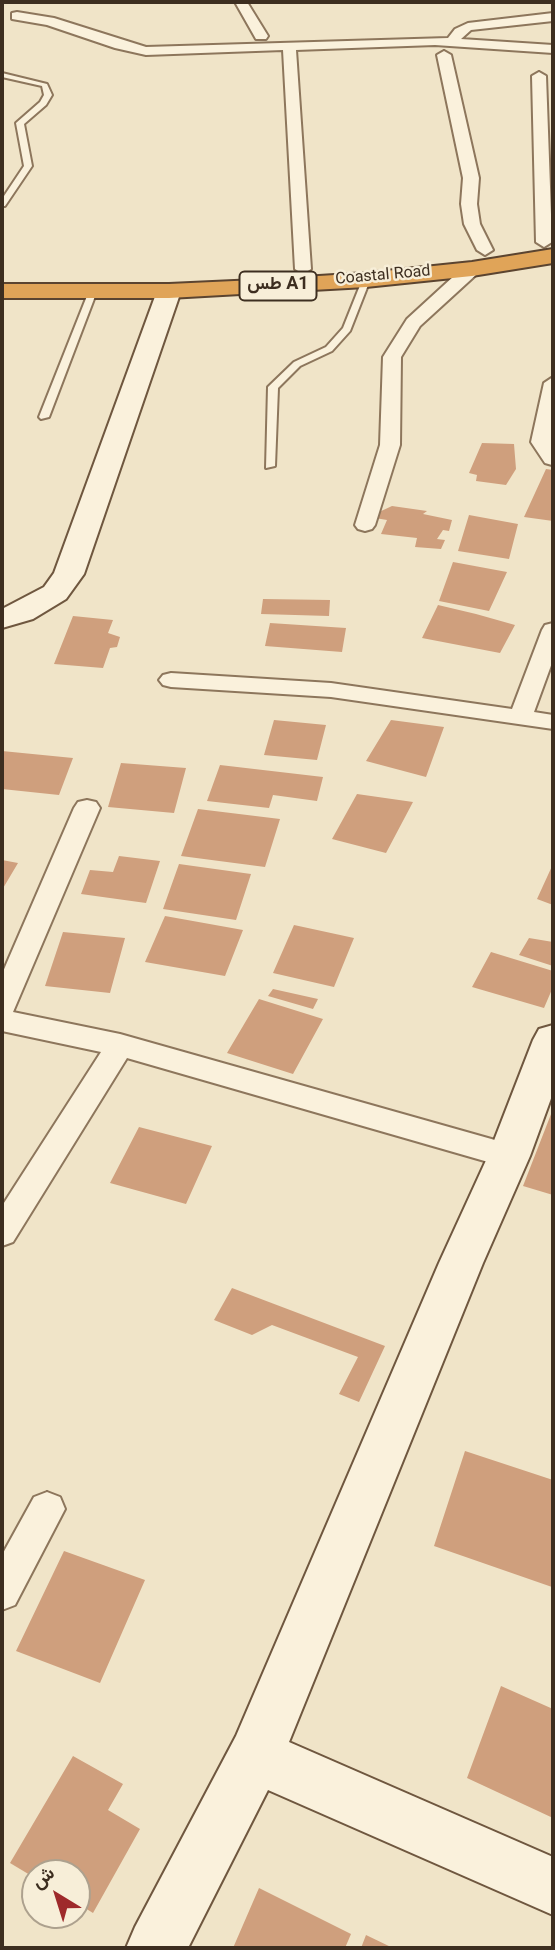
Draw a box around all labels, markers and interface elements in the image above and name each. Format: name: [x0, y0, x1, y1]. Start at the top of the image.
street label: Coastal Road: [335, 263, 431, 291]
road number: طس A1: [240, 272, 316, 300]
north arrow: [21, 1859, 91, 1929]
text: ش: [26, 1860, 62, 1897]

